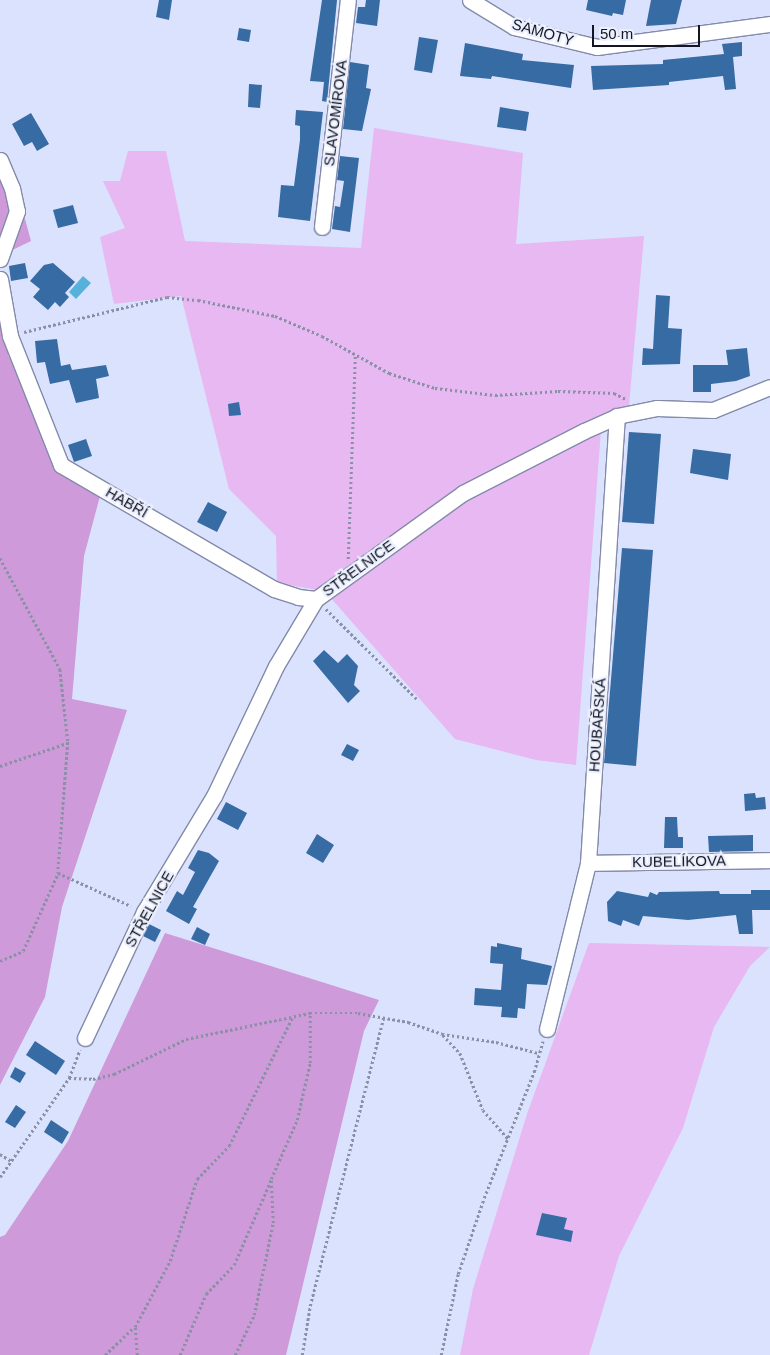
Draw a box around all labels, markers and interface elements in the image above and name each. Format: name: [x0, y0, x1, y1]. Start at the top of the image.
street label: SAMOTY: [510, 15, 576, 49]
scale bar: [595, 15, 702, 47]
text: 50 m: [600, 25, 633, 42]
street label: SLAVOMÍROVA: [320, 59, 350, 167]
street label: HABŘÍ: [103, 483, 151, 521]
street label: STŘELNICE: [319, 536, 397, 600]
street label: HOUBAŘSKÁ: [585, 677, 609, 773]
street label: KUBELÍKOVA: [632, 851, 726, 871]
street label: STŘELNICE: [121, 868, 177, 950]

